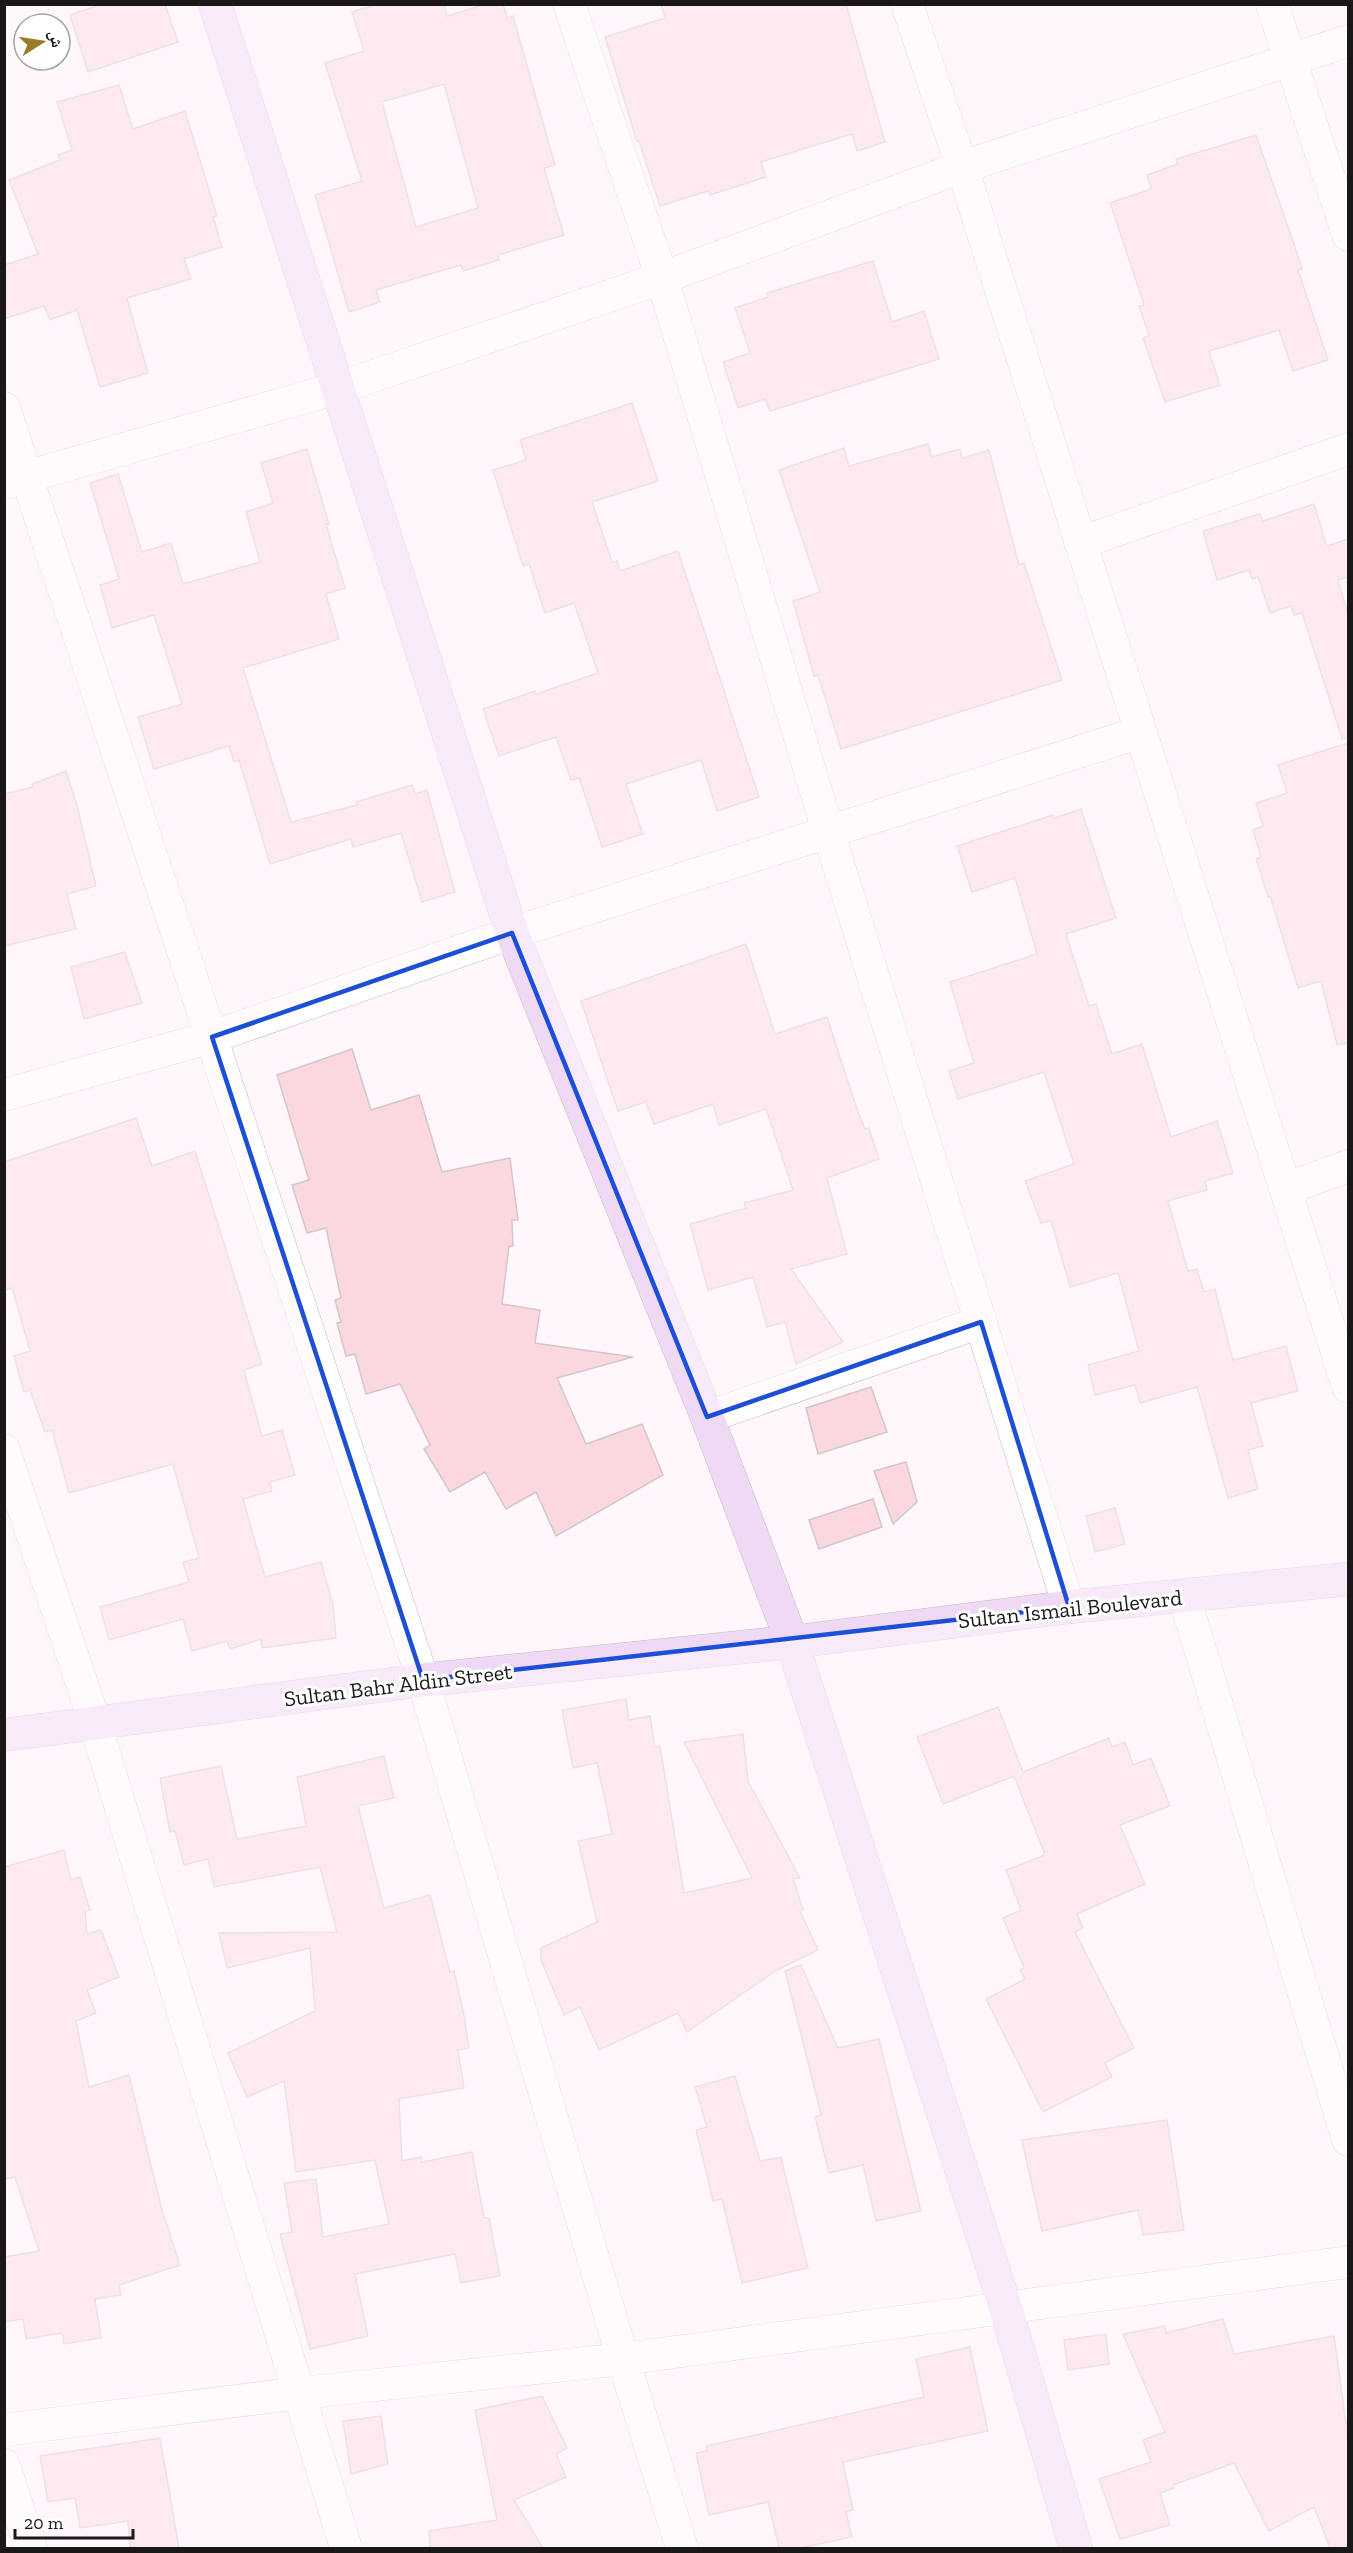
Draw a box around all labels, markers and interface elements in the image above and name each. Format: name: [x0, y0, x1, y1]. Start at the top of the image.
north arrow: [12, 12, 72, 72]
text: ش: [45, 29, 67, 49]
street label: Sultan Ismail Boulevard: [957, 1584, 1183, 1634]
street label: Sultan Bahr Aldin Street: [282, 1658, 514, 1712]
scale bar: [15, 2502, 134, 2540]
text: 20 m: [24, 2512, 64, 2534]

